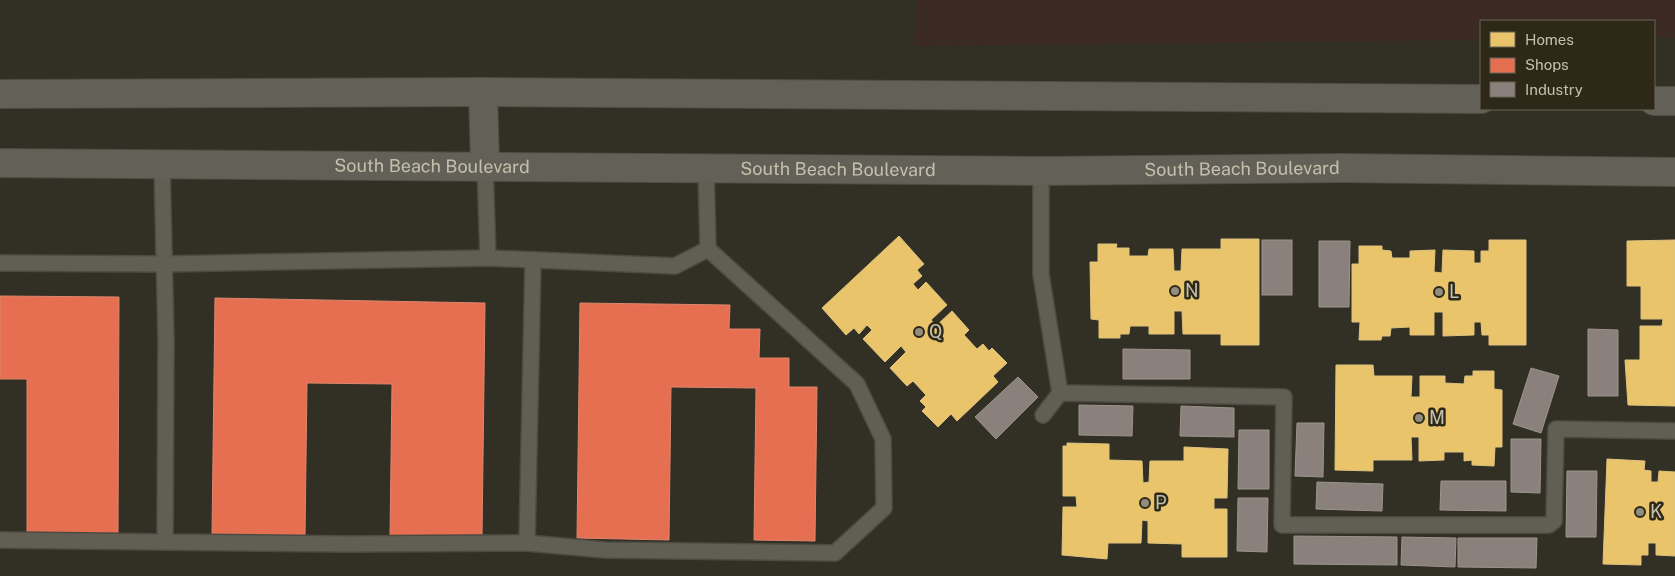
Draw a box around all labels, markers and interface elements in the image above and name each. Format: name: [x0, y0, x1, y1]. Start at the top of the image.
legend: [1480, 20, 1655, 110]
text: Homes: [1525, 31, 1574, 48]
text: Shops: [1525, 56, 1569, 73]
text: Industry: [1525, 81, 1583, 98]
street label: South Beach Boulevard: [334, 155, 530, 177]
street label: South Beach Boulevard: [1144, 157, 1340, 180]
street label: South Beach Boulevard: [740, 158, 936, 180]
place label: N: [1185, 280, 1199, 301]
place label: L: [1449, 281, 1459, 302]
marker: N: [1169, 285, 1181, 297]
marker: L: [1433, 286, 1445, 298]
place label: Q: [929, 321, 942, 342]
marker: Q: [913, 326, 925, 338]
place label: M: [1429, 407, 1445, 428]
marker: M: [1413, 412, 1425, 424]
place label: P: [1155, 492, 1166, 513]
marker: P: [1139, 497, 1151, 509]
place label: K: [1650, 501, 1662, 522]
marker: K: [1634, 506, 1646, 518]

